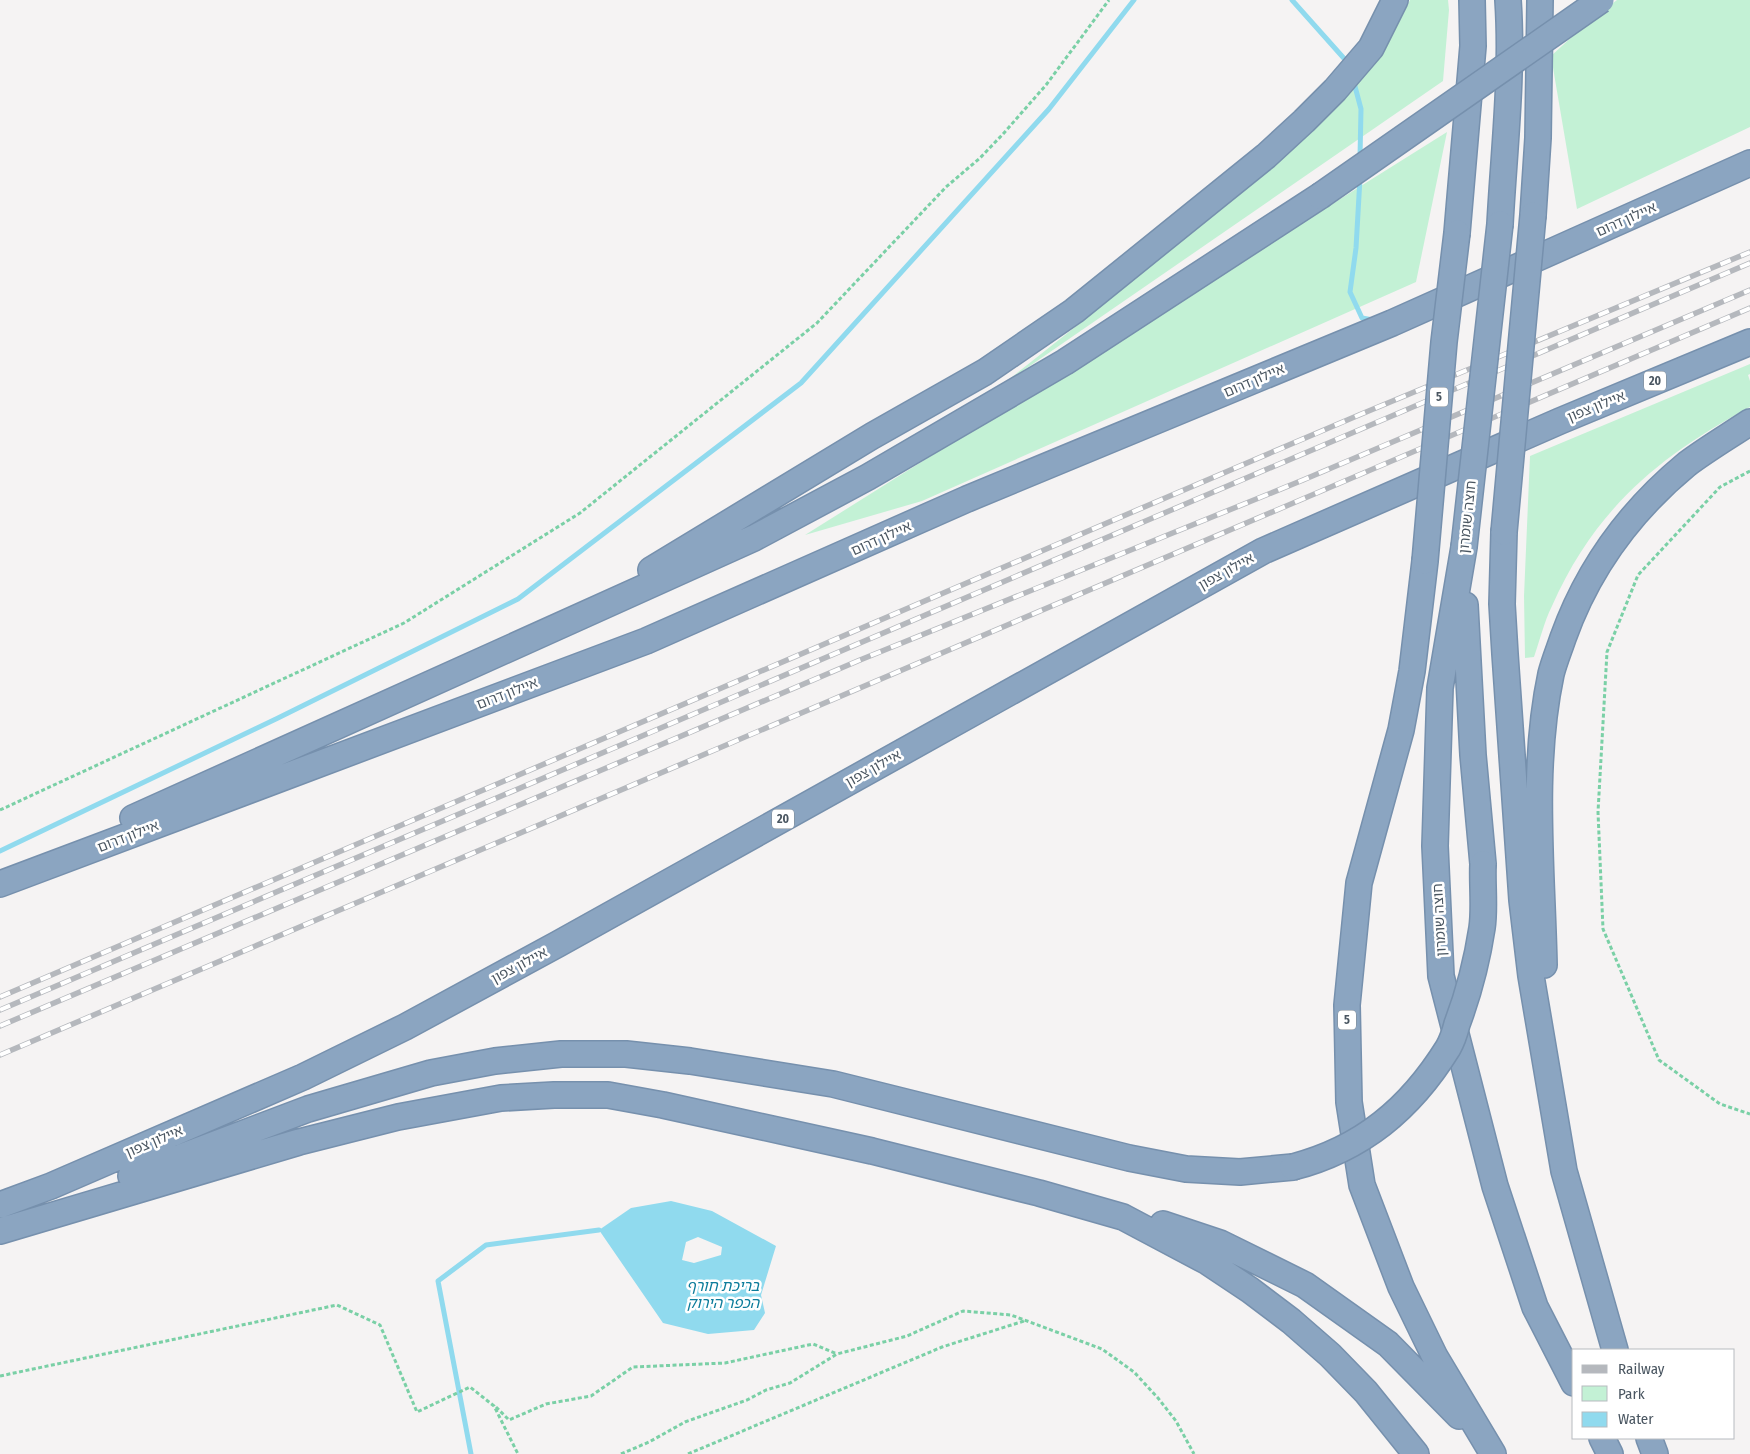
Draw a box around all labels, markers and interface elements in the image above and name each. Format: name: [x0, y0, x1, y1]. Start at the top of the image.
street label: איילון דרום: [1593, 199, 1659, 240]
street label: איילון דרום: [1221, 360, 1287, 401]
road number: 20: [1644, 372, 1666, 391]
street label: איילון צפון: [1565, 387, 1628, 426]
road number: 5: [1430, 388, 1448, 407]
street label: חוצה שומרון: [1455, 480, 1480, 554]
street label: איילון דרום: [848, 518, 914, 559]
street label: איילון צפון: [1195, 549, 1257, 594]
street label: איילון דרום: [474, 674, 540, 713]
street label: איילון צפון: [842, 746, 904, 791]
road number: 20: [772, 810, 794, 829]
street label: איילון דרום: [95, 817, 161, 856]
street label: חוצה שומרון: [1429, 883, 1450, 957]
street label: איילון צפון: [488, 944, 550, 987]
road number: 5: [1338, 1010, 1356, 1030]
street label: איילון צפון: [123, 1122, 186, 1161]
water label: בריכת חורף הכפר הירוק: [687, 1277, 761, 1312]
legend: [1572, 1349, 1735, 1439]
text: Railway: [1618, 1360, 1665, 1378]
text: Park: [1618, 1385, 1645, 1403]
text: Water: [1618, 1410, 1654, 1428]

